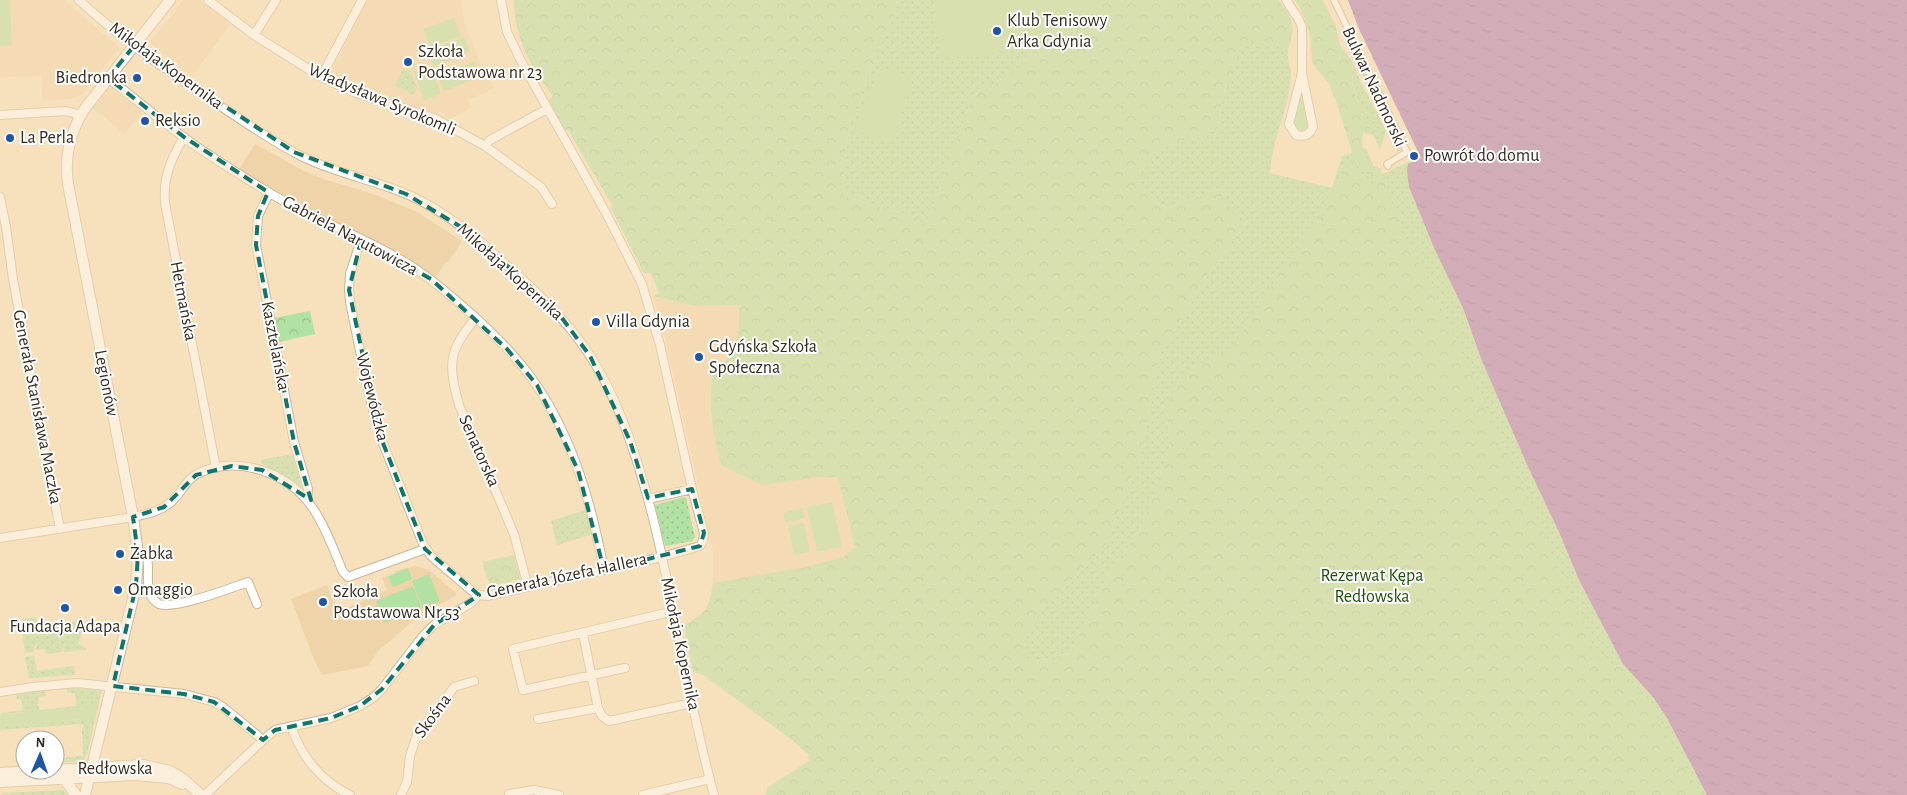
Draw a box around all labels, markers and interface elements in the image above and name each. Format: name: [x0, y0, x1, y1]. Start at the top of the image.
place label: Klub Tenisowy Arka Gdynia: [1007, 12, 1108, 51]
street label: Mikołaja Kopernika: [106, 19, 226, 113]
street label: Bulwar Nadmorski: [1338, 24, 1410, 150]
marker: Klub Tenisowy Arka Gdynia: [991, 25, 1003, 37]
place label: Szkoła Podstawowa nr 23: [418, 43, 542, 82]
marker: Szkoła Podstawowa nr 23: [402, 56, 414, 68]
street label: Władysława Syrokomli: [305, 61, 459, 139]
place label: Biedronka: [55, 69, 127, 87]
marker: Biedronka: [131, 72, 143, 84]
place label: Reksio: [155, 112, 201, 130]
marker: Reksio: [139, 115, 151, 127]
place label: La Perla: [20, 129, 74, 147]
marker: La Perla: [4, 132, 16, 144]
place label: Powrót do domu: [1424, 147, 1539, 165]
marker: Powrót do domu: [1408, 150, 1420, 162]
street label: Gabriela Narutowicza: [279, 193, 421, 279]
street label: Mikołaja Kopernika: [454, 220, 566, 324]
street label: Hetmańska: [166, 260, 200, 342]
street label: Kasztelańska: [258, 300, 292, 392]
street label: Generała Stanisława Maczka: [9, 308, 65, 506]
place label: Villa Gdynia: [606, 313, 690, 331]
marker: Villa Gdynia: [590, 316, 602, 328]
place label: Gdyńska Szkoła Społeczna: [709, 338, 817, 377]
street label: Legionów: [91, 348, 121, 418]
street label: Wojewódzka: [352, 351, 392, 443]
marker: Gdyńska Szkoła Społeczna: [693, 351, 705, 363]
street label: Senatorska: [455, 412, 503, 490]
place label: Żabka: [130, 543, 173, 563]
marker: Żabka: [114, 548, 126, 560]
street label: Generała Józefa Hallera: [485, 550, 649, 602]
park label: Rezerwat Kępa Redłowska: [1320, 567, 1424, 606]
street label: Mikołaja Kopernika: [657, 576, 703, 712]
place label: Omaggio: [128, 581, 193, 599]
place label: Szkoła Podstawowa Nr 53: [333, 583, 460, 622]
marker: Omaggio: [112, 584, 124, 596]
marker: Szkoła Podstawowa Nr 53: [317, 596, 329, 608]
marker: Fundacja Adapa: [59, 602, 71, 614]
place label: Fundacja Adapa: [9, 618, 121, 636]
street label: Skośna: [411, 691, 455, 741]
north arrow: [15, 730, 65, 780]
text: N: [35, 736, 46, 750]
street label: Redłowska: [77, 760, 153, 778]

